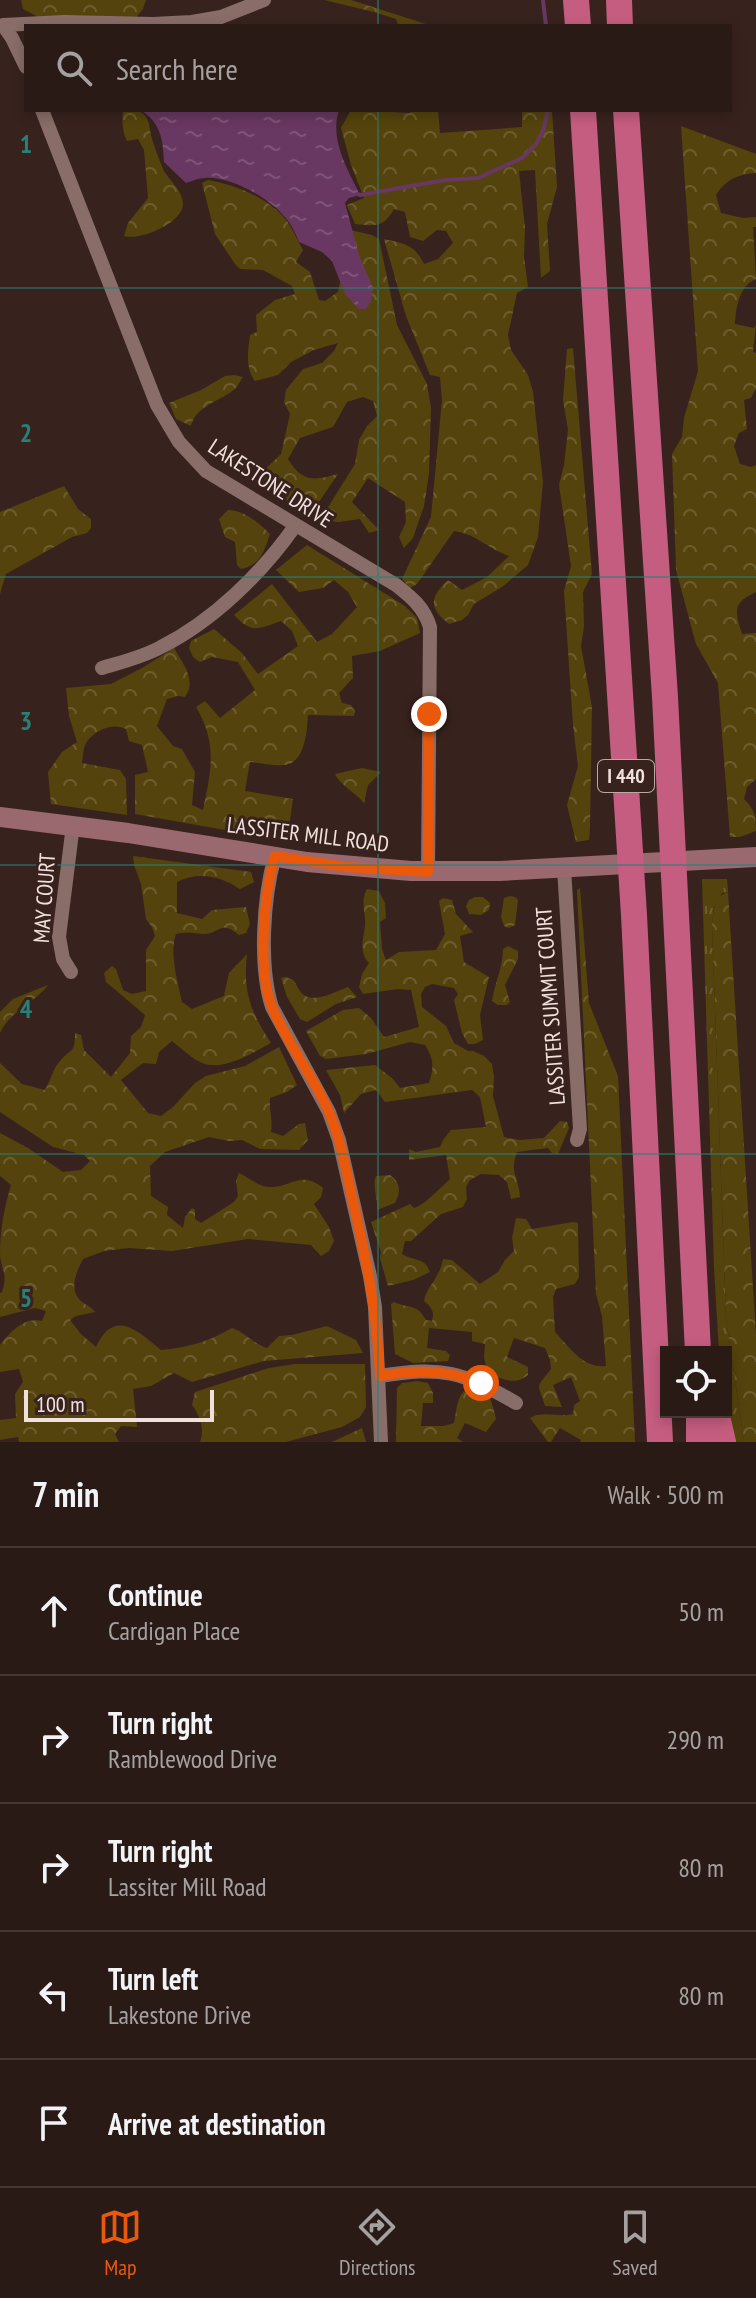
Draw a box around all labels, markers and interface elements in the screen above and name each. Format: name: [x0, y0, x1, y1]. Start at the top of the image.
search box: [24, 24, 732, 112]
icon: search: [52, 46, 96, 90]
text: Search here: [116, 49, 238, 88]
text: 1: [20, 127, 32, 160]
text: 2: [20, 416, 32, 449]
street label: LAKESTONE DRIVE: [203, 432, 339, 534]
route end: [411, 696, 447, 732]
text: 3: [20, 704, 32, 737]
road number: I 440: [598, 760, 654, 792]
street label: LASSITER MILL ROAD: [225, 810, 391, 858]
street label: MAY COURT: [27, 852, 61, 944]
street label: LASSITER SUMMIT COURT: [529, 906, 571, 1106]
text: 4: [20, 992, 33, 1025]
text: 5: [20, 1281, 32, 1314]
map controls: [660, 1346, 732, 1418]
button: locate: [660, 1346, 732, 1418]
route start: [463, 1365, 499, 1401]
scale bar: [24, 1386, 214, 1422]
text: 100 m: [36, 1390, 85, 1418]
text: 7 min: [32, 1472, 99, 1516]
text: Walk · 500 m: [607, 1478, 724, 1511]
text: Continue: [108, 1575, 203, 1614]
icon: ahead: [32, 1589, 76, 1633]
text: 50 m: [678, 1595, 724, 1628]
text: Cardigan Place: [108, 1614, 240, 1647]
text: Turn right: [108, 1703, 212, 1742]
icon: right: [32, 1717, 76, 1761]
text: 290 m: [666, 1723, 724, 1756]
text: Ramblewood Drive: [108, 1742, 277, 1775]
text: Turn right: [108, 1831, 212, 1870]
icon: right: [32, 1845, 76, 1889]
text: 80 m: [678, 1851, 724, 1884]
text: Lassiter Mill Road: [108, 1870, 267, 1903]
text: Turn left: [108, 1959, 198, 1998]
icon: left: [32, 1973, 76, 2017]
text: 80 m: [678, 1979, 724, 2012]
text: Lakestone Drive: [108, 1998, 251, 2031]
icon: arrive: [32, 2101, 76, 2145]
text: Arrive at destination: [108, 2104, 326, 2143]
tab: Map: [98, 2205, 142, 2281]
tab: Directions: [339, 2205, 416, 2281]
tab: Saved: [612, 2205, 658, 2281]

